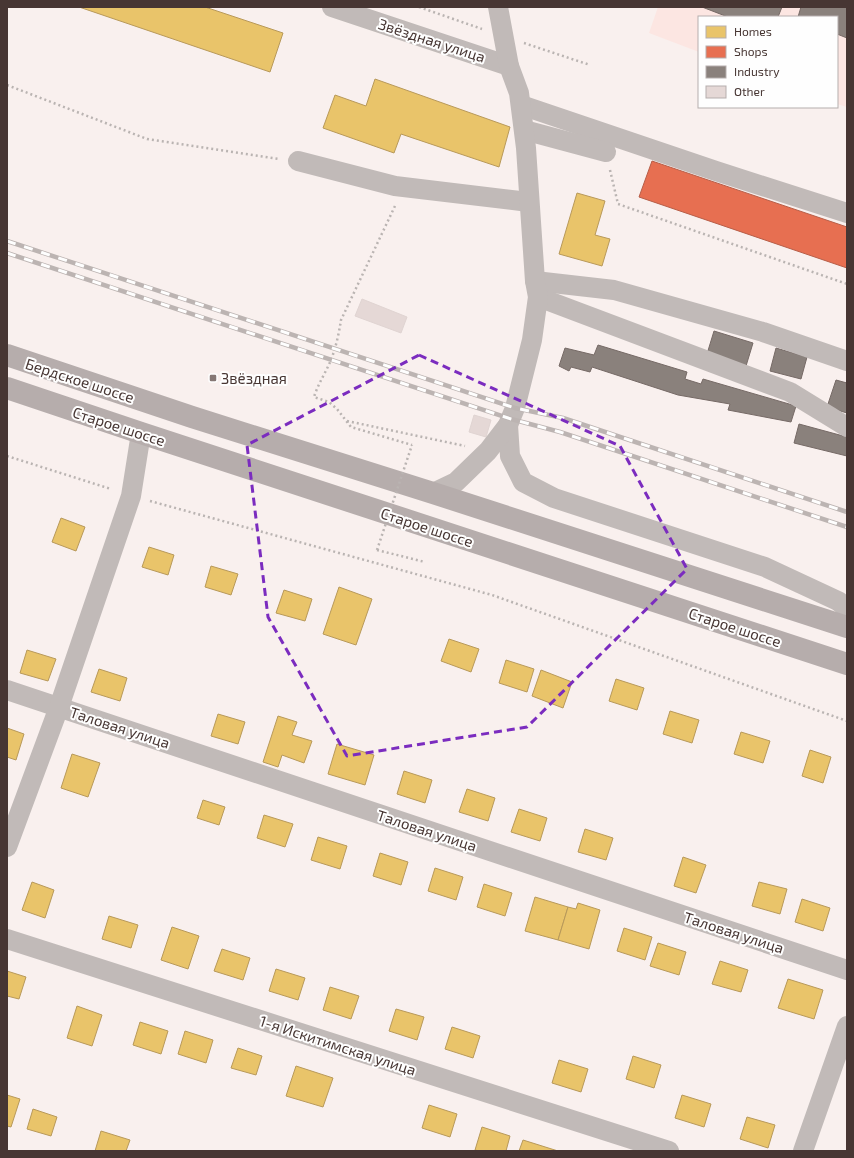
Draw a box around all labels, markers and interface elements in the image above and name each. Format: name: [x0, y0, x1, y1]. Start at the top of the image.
street label: Звёздная улица: [376, 14, 488, 67]
legend: [698, 16, 838, 108]
text: Homes: [734, 24, 772, 38]
text: Shops: [734, 44, 768, 58]
text: Industry: [734, 64, 780, 78]
text: Other: [734, 84, 765, 98]
street label: Бердское шоссе: [23, 354, 137, 406]
place label: Звёздная: [221, 369, 287, 387]
marker: Звёздная: [208, 373, 218, 383]
street label: Старое шоссе: [70, 403, 168, 449]
street label: Старое шоссе: [378, 504, 476, 550]
street label: Старое шоссе: [686, 604, 784, 650]
street label: Таловая улица: [67, 702, 172, 753]
street label: Таловая улица: [374, 805, 479, 856]
street label: Таловая улица: [681, 907, 786, 958]
street label: 1-я Искитимская улица: [257, 1011, 418, 1080]

